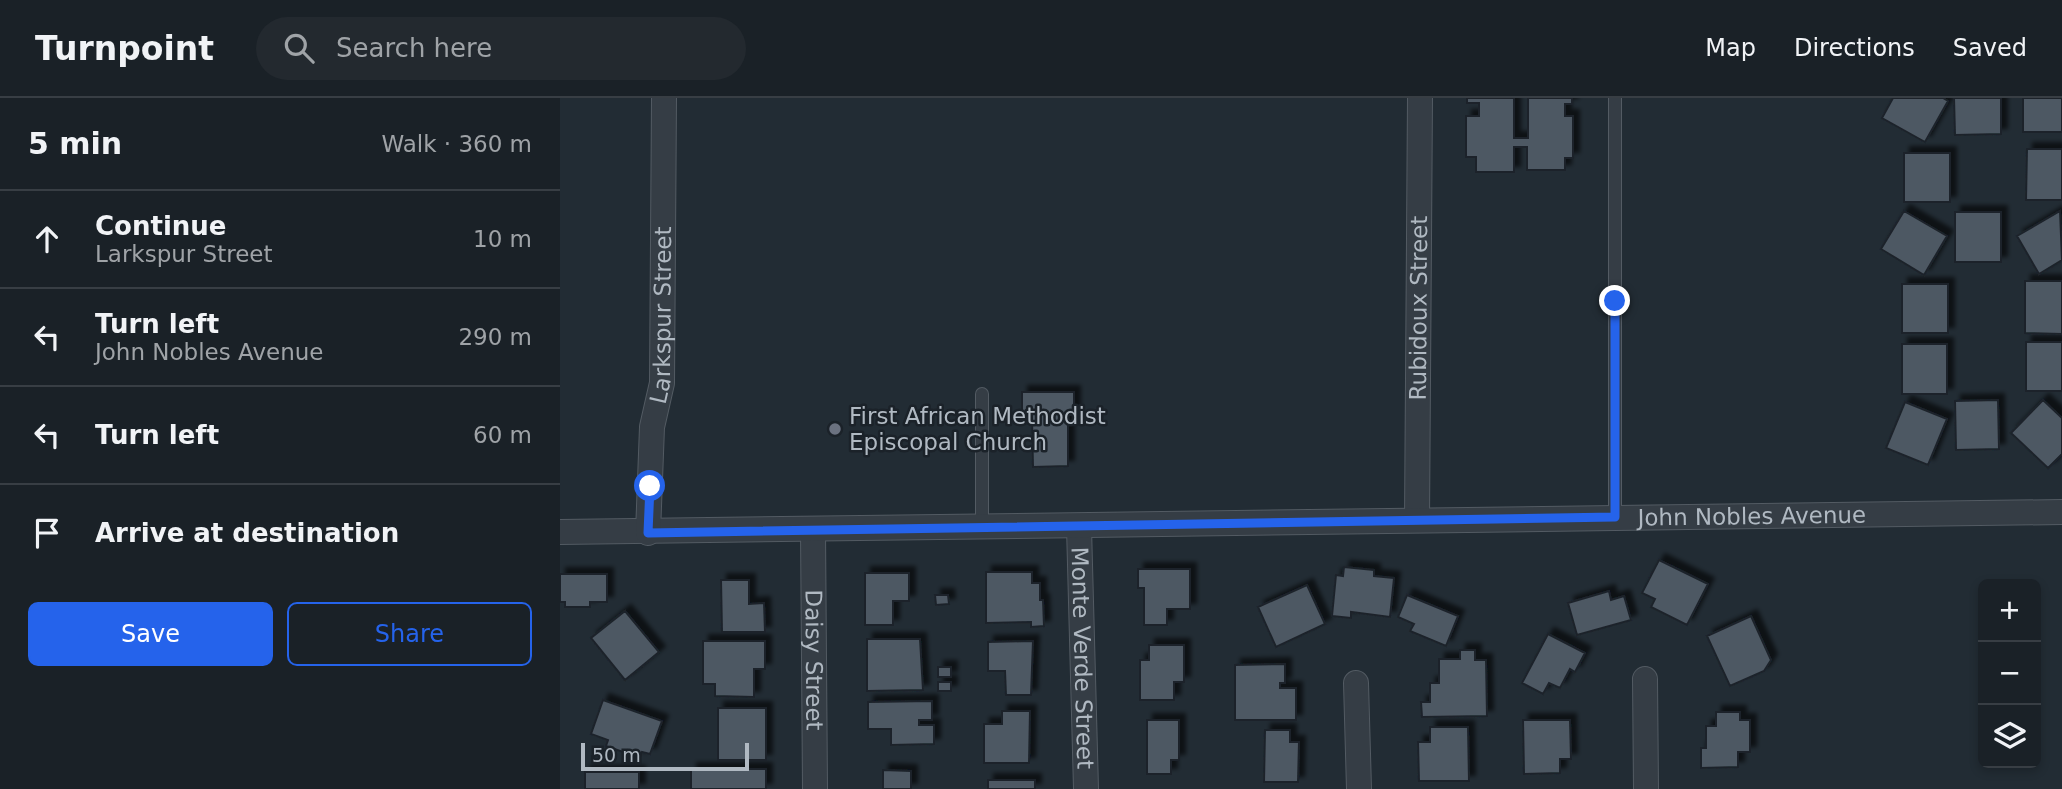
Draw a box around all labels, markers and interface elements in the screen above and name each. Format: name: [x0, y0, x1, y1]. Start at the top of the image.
search box: [256, 17, 746, 80]
text: Turnpoint: [35, 29, 214, 68]
icon: search: [280, 29, 318, 67]
text: Search here: [336, 33, 492, 63]
text: Map: [1705, 34, 1756, 62]
text: Directions: [1794, 34, 1915, 62]
text: Saved: [1953, 34, 2027, 62]
text: 5 min: [28, 126, 122, 161]
text: Walk · 360 m: [381, 131, 532, 157]
text: Continue: [95, 211, 226, 241]
street label: Rubidoux Street: [1405, 216, 1432, 400]
icon: ahead: [28, 220, 66, 258]
text: 10 m: [473, 226, 532, 252]
street label: Larkspur Street: [645, 226, 676, 406]
text: Larkspur Street: [95, 241, 273, 267]
route end: [1599, 285, 1630, 316]
text: Turn left: [95, 309, 219, 339]
icon: left: [28, 318, 66, 356]
text: 290 m: [458, 324, 532, 350]
text: John Nobles Avenue: [95, 339, 323, 365]
place label: First African Methodist Episcopal Church: [849, 403, 1106, 455]
icon: left: [28, 416, 66, 454]
text: Turn left: [95, 420, 219, 450]
marker: First African Methodist Episcopal Church: [827, 421, 843, 437]
text: 60 m: [473, 422, 532, 448]
route start: [634, 470, 665, 501]
street label: John Nobles Avenue: [1635, 502, 1866, 531]
icon: arrive: [28, 514, 66, 552]
text: Arrive at destination: [95, 518, 399, 548]
street label: Monte Verde Street: [1067, 547, 1098, 769]
map controls: [1978, 579, 2041, 768]
button: +: [1978, 579, 2041, 642]
street label: Daisy Street: [800, 589, 828, 731]
button: Save: [28, 602, 273, 666]
button: Share: [287, 602, 532, 666]
button: −: [1978, 642, 2041, 705]
button: layers: [1978, 705, 2041, 768]
scale bar: [581, 740, 749, 772]
text: 50 m: [592, 744, 641, 766]

